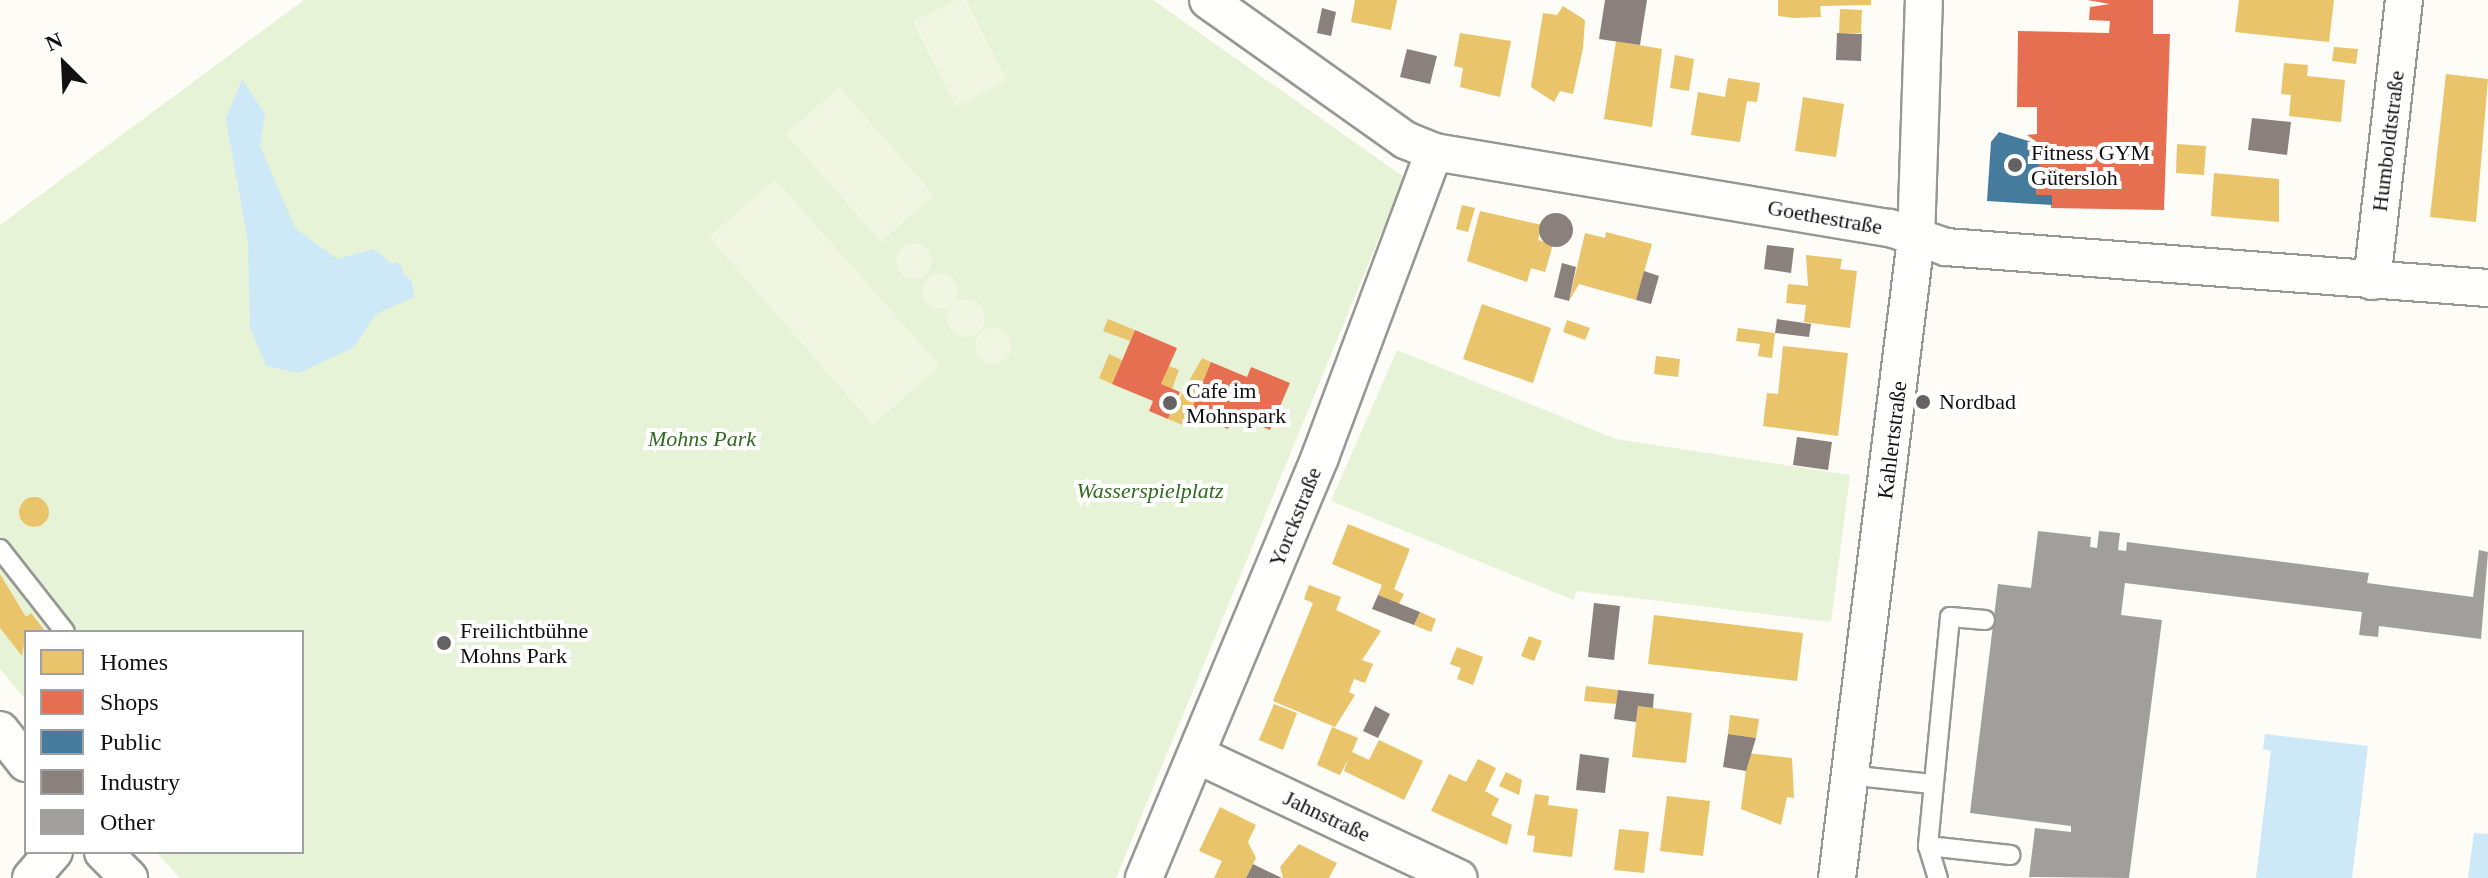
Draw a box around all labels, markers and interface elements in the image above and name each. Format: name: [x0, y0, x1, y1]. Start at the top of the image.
north arrow: [24, 24, 104, 104]
text: N: [42, 27, 66, 56]
street label: Humboldtstraße: [2366, 69, 2410, 213]
place label: Fitness GYM Gütersloh: [2031, 139, 2150, 190]
marker: Fitness GYM Gütersloh: [2006, 156, 2024, 174]
street label: Goethestraße: [1766, 194, 1884, 240]
place label: Cafe im Mohnspark: [1186, 377, 1286, 428]
street label: Kahlertstraße: [1872, 380, 1912, 500]
place label: Nordbad: [1939, 389, 2016, 415]
marker: Nordbad: [1914, 393, 1932, 411]
marker: Cafe im Mohnspark: [1161, 394, 1179, 412]
park label: Mohns Park: [648, 426, 756, 452]
street label: Yorckstraße: [1263, 463, 1327, 571]
park label: Wasserspielplatz: [1076, 478, 1224, 504]
place label: Freilichtbühne Mohns Park: [460, 617, 588, 668]
legend: [24, 630, 304, 854]
marker: Freilichtbühne Mohns Park: [435, 634, 453, 652]
text: Homes: [100, 649, 168, 675]
text: Shops: [100, 689, 159, 715]
text: Public: [100, 729, 161, 755]
text: Industry: [100, 769, 180, 795]
street label: Jahnstraße: [1279, 784, 1375, 848]
text: Other: [100, 809, 155, 835]

